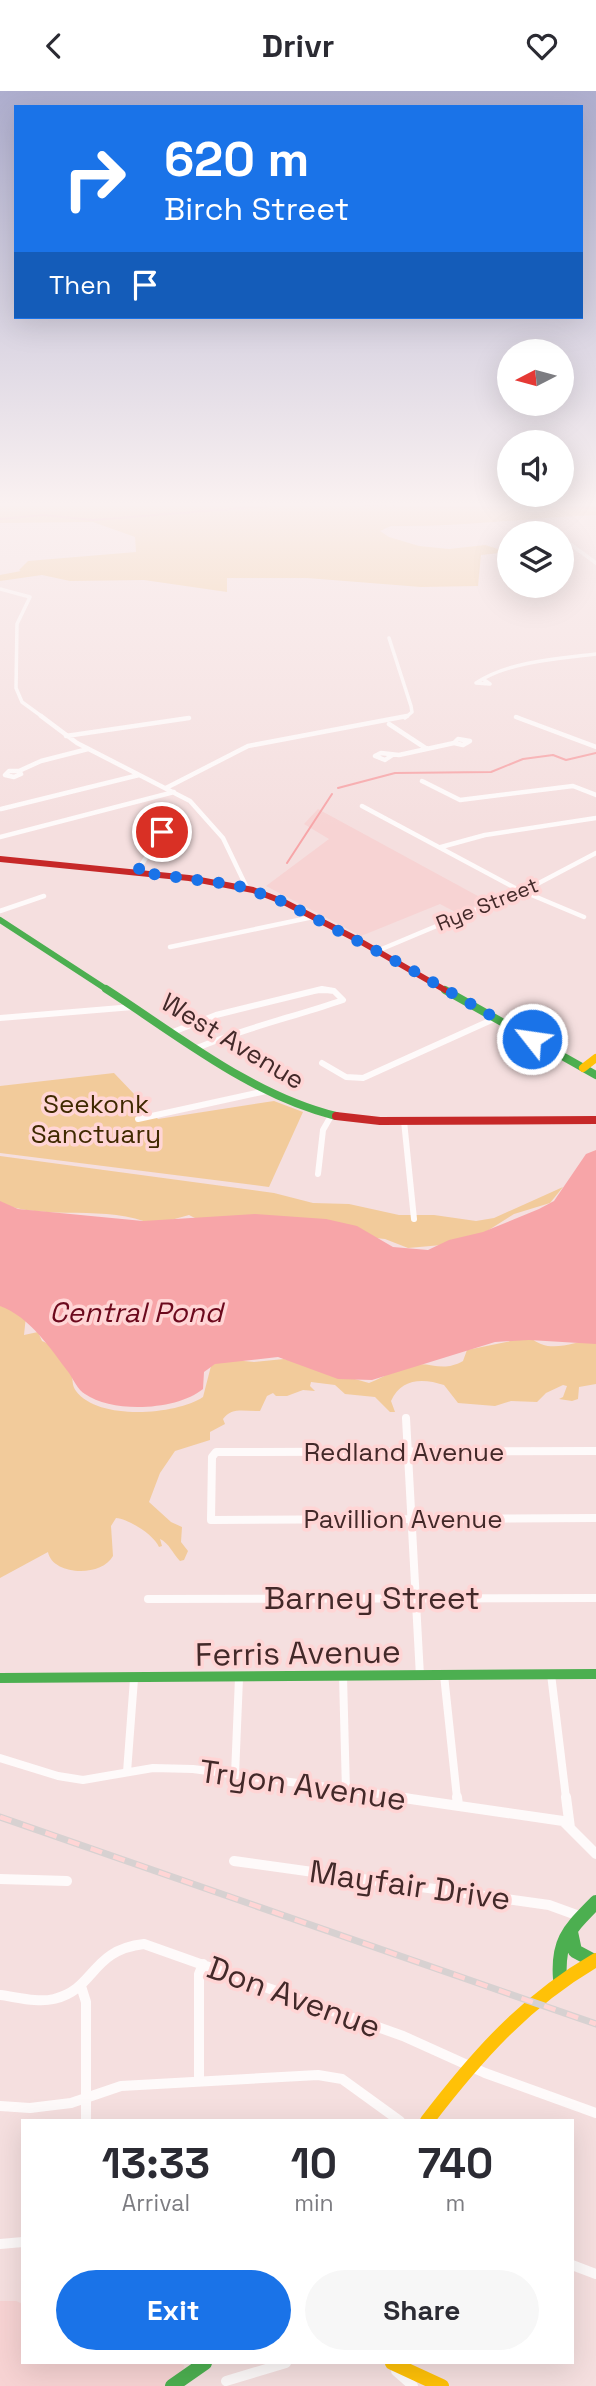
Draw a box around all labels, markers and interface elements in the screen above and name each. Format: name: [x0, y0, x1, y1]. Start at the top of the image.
text: Drivr: [262, 26, 334, 66]
icon: back: [35, 27, 73, 65]
icon: heart: [523, 27, 561, 65]
text: 620 m: [164, 128, 309, 190]
icon: right: [49, 133, 140, 224]
text: Birch Street: [164, 189, 349, 229]
icon: arrive: [126, 266, 164, 304]
text: Then: [49, 268, 112, 302]
north arrow: [497, 339, 574, 417]
map controls: [497, 339, 574, 598]
button: sound: [497, 430, 574, 507]
button: layers: [497, 521, 574, 598]
pin: [132, 802, 192, 862]
icon: arrive: [143, 813, 181, 851]
street label: Rye Street: [432, 871, 542, 937]
street label: West Avenue: [155, 985, 311, 1097]
position arrow: [495, 1002, 569, 1076]
park label: Seekonk Sanctuary: [31, 1087, 161, 1151]
water label: Central Pond: [49, 1294, 226, 1330]
street label: Redland Avenue: [304, 1435, 504, 1469]
street label: Pavillion Avenue: [303, 1502, 503, 1536]
street label: Barney Street: [264, 1578, 480, 1618]
street label: Ferris Avenue: [195, 1631, 401, 1675]
street label: Tryon Avenue: [197, 1751, 409, 1819]
street label: Mayfair Drive: [307, 1851, 513, 1919]
street label: Don Avenue: [202, 1947, 386, 2047]
text: 13:33: [102, 2137, 210, 2190]
text: 10: [291, 2137, 337, 2190]
text: 740: [418, 2137, 493, 2190]
text: Arrival: [122, 2188, 190, 2218]
text: min: [294, 2188, 334, 2218]
text: m: [446, 2188, 465, 2218]
button: Exit: [56, 2270, 291, 2350]
button: Share: [305, 2270, 539, 2350]

